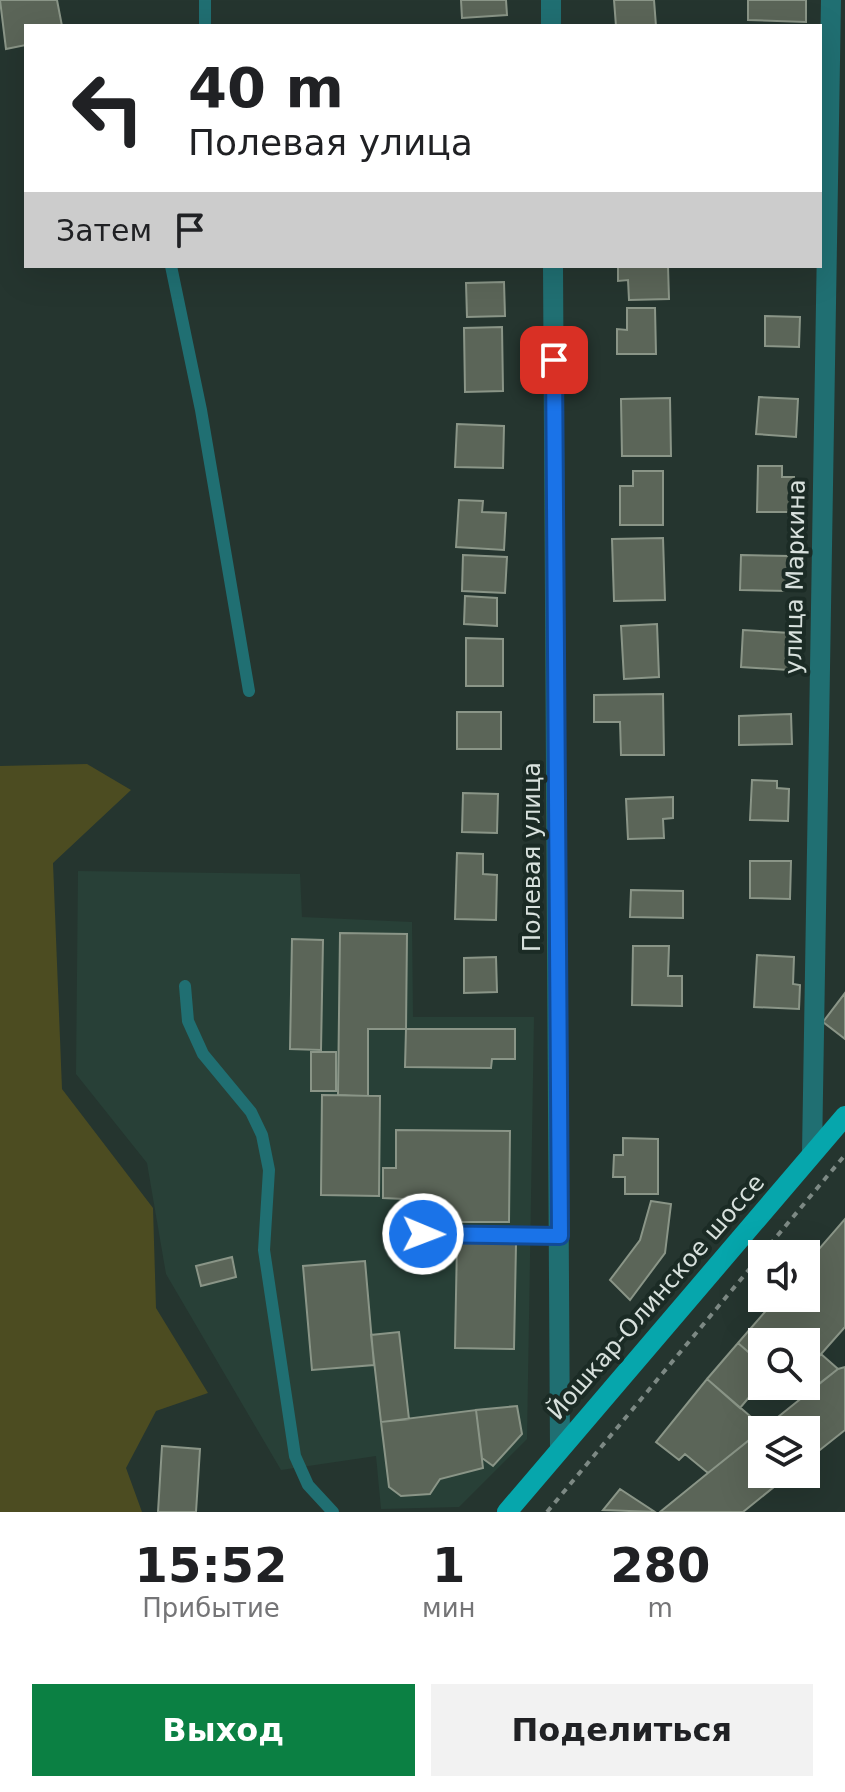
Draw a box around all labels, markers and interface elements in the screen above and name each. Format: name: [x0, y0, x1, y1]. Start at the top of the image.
text: 40 m: [188, 55, 344, 120]
icon: left: [56, 56, 160, 160]
text: Полевая улица: [188, 122, 473, 163]
icon: arrive: [168, 208, 212, 252]
text: Затем: [56, 213, 152, 248]
pin: [520, 326, 588, 394]
icon: arrive: [532, 338, 576, 382]
street label: улица Маркина: [779, 479, 811, 675]
street label: Полевая улица: [518, 762, 546, 952]
street label: Йошкар-Олинское шоссе: [541, 1168, 770, 1425]
position arrow: [381, 1192, 465, 1276]
map controls: [748, 1240, 820, 1488]
button: sound: [748, 1240, 820, 1312]
button: search: [748, 1328, 820, 1400]
button: layers: [748, 1416, 820, 1488]
text: 15:52: [135, 1537, 287, 1593]
text: 1: [432, 1537, 465, 1593]
text: 280: [610, 1537, 710, 1593]
text: Прибытие: [142, 1593, 280, 1623]
text: мин: [422, 1593, 476, 1623]
text: m: [648, 1593, 673, 1623]
button: Выход: [32, 1684, 415, 1776]
button: Поделиться: [431, 1684, 813, 1776]

